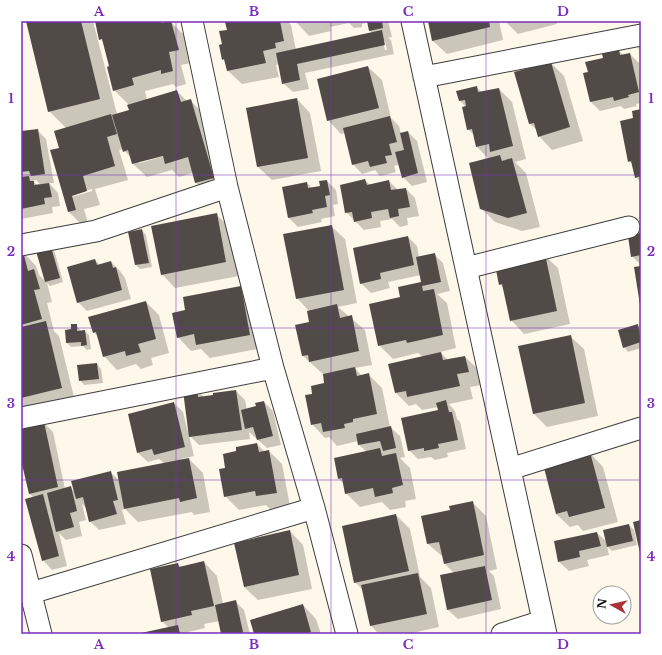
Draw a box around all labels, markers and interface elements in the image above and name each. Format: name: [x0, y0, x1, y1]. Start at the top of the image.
text: A: [93, 3, 105, 20]
text: B: [249, 3, 259, 20]
text: C: [403, 3, 414, 20]
text: D: [557, 3, 569, 20]
text: 1: [8, 90, 14, 107]
text: 1: [648, 90, 654, 107]
text: 2: [7, 243, 15, 260]
text: 2: [647, 243, 655, 260]
text: 3: [7, 395, 15, 412]
text: 3: [647, 395, 655, 412]
text: 4: [7, 548, 16, 565]
text: 4: [647, 548, 656, 565]
north arrow: [592, 585, 632, 625]
text: N: [594, 597, 610, 610]
text: A: [93, 636, 105, 653]
text: B: [249, 636, 259, 653]
text: C: [403, 636, 414, 653]
text: D: [557, 636, 569, 653]

